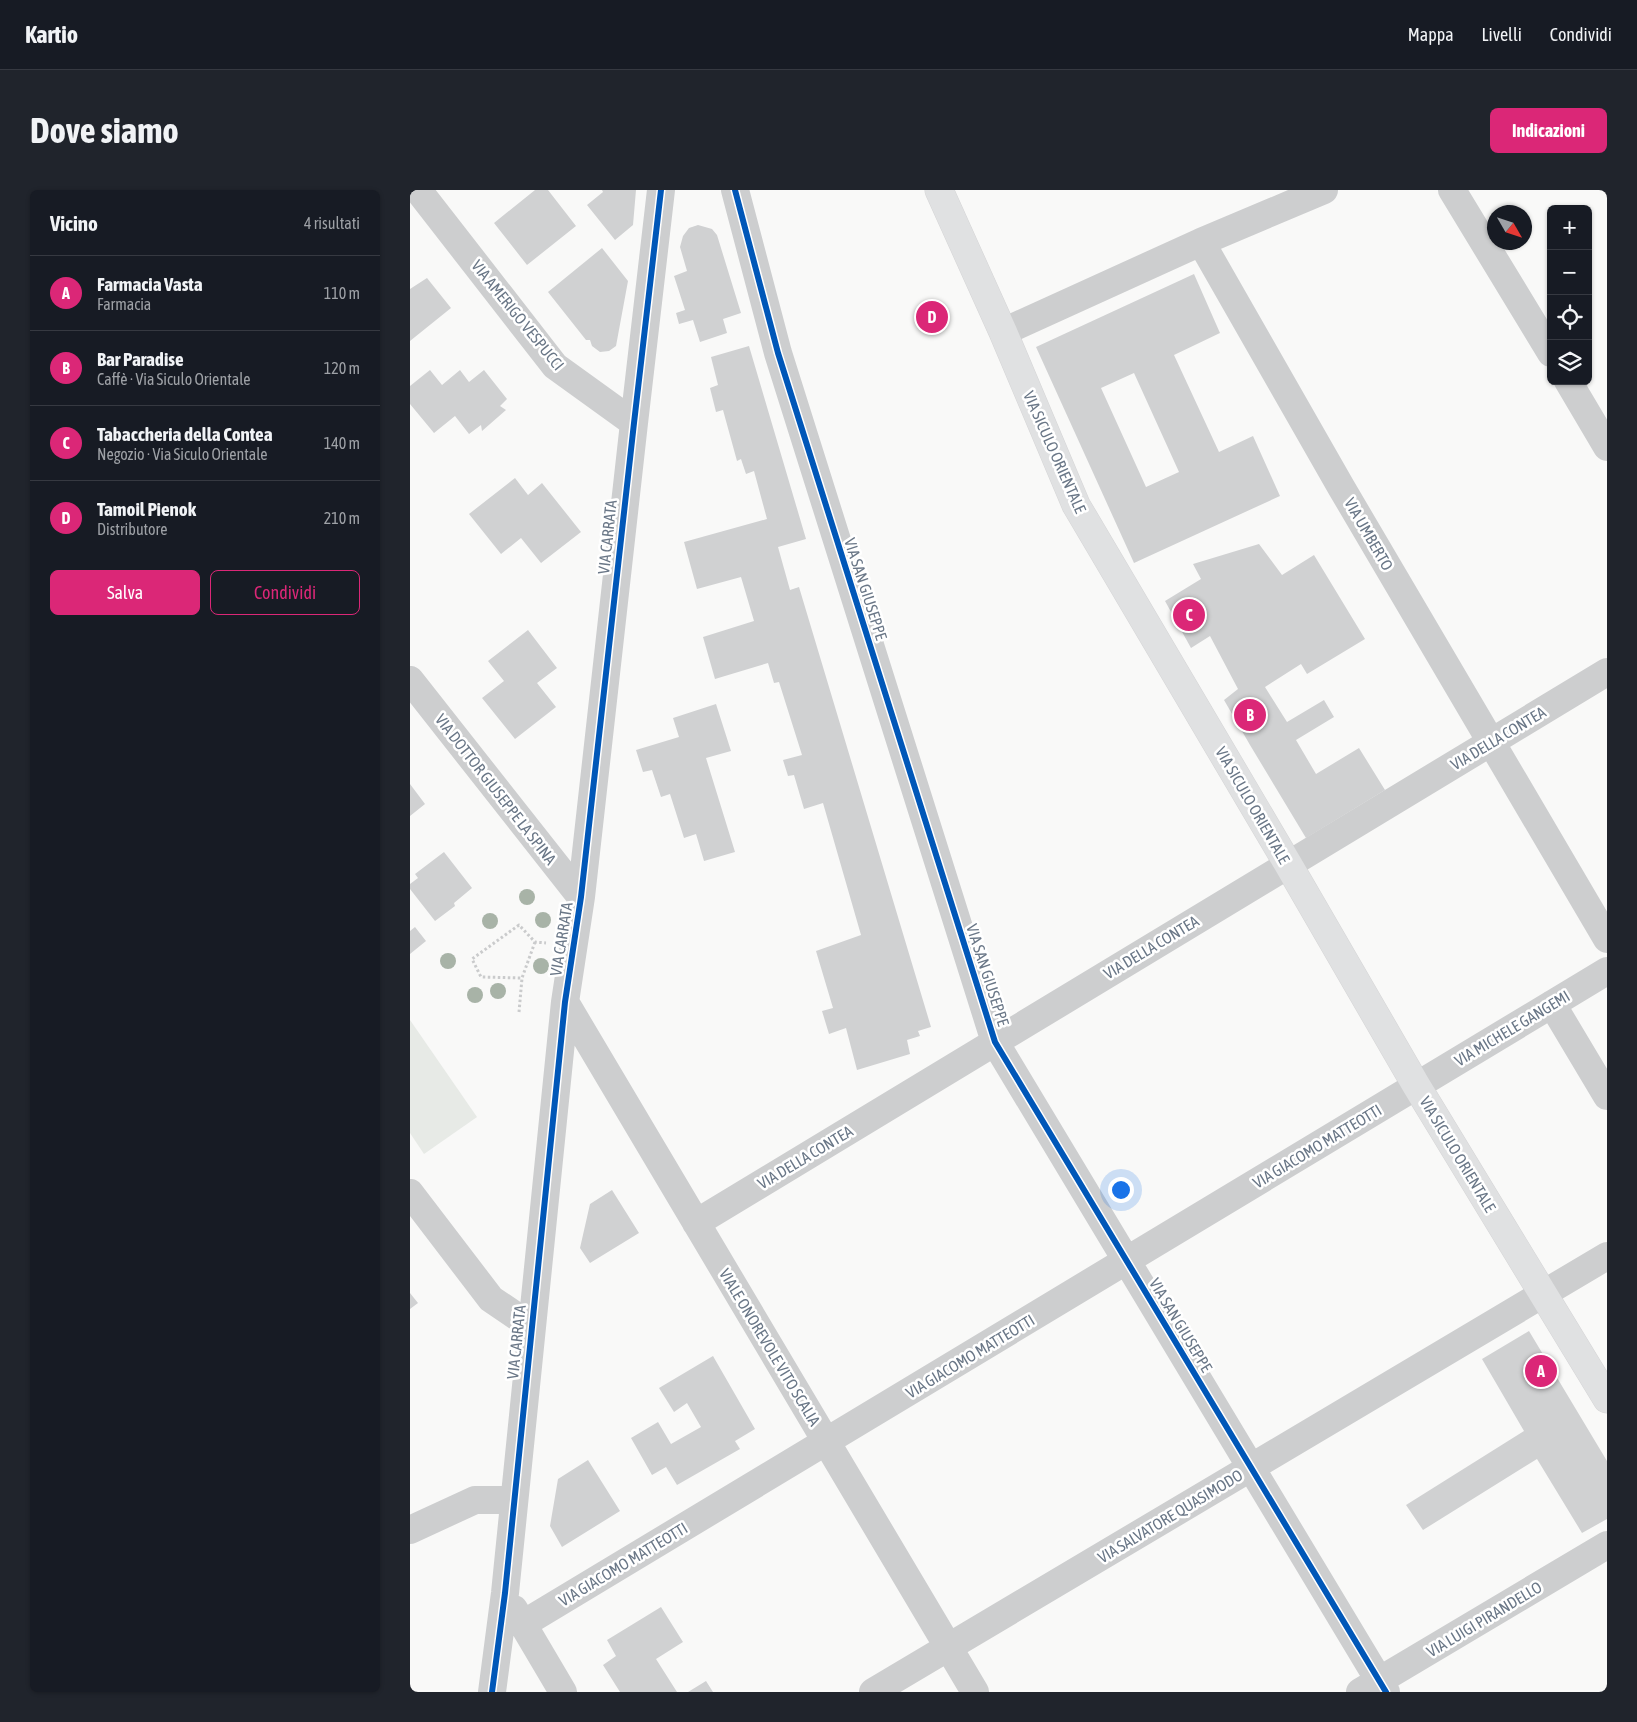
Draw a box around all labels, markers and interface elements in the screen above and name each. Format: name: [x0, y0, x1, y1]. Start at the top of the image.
text: Kartio: [25, 21, 78, 48]
text: Mappa: [1408, 24, 1454, 45]
text: Livelli: [1482, 24, 1522, 45]
text: Condividi: [1550, 24, 1612, 45]
button: Indicazioni: [1490, 108, 1607, 153]
text: Dove siamo: [30, 110, 179, 150]
north arrow: [1487, 205, 1532, 250]
map controls: [1547, 205, 1592, 385]
button: +: [1547, 205, 1592, 250]
text: Vicino: [50, 211, 98, 235]
text: 4 risultati: [304, 214, 360, 232]
button: −: [1547, 250, 1592, 295]
street label: VIA AMERIGO VESPUCCI: [468, 256, 568, 374]
text: Farmacia Vasta: [97, 273, 203, 295]
text: A: [62, 284, 70, 302]
text: 110 m: [324, 284, 360, 302]
text: Farmacia: [97, 295, 151, 313]
button: locate: [1547, 295, 1592, 340]
pin: D: [916, 298, 948, 336]
button: layers: [1547, 340, 1592, 385]
text: Bar Paradise: [97, 348, 184, 370]
text: B: [62, 359, 70, 377]
text: 120 m: [324, 359, 360, 377]
text: Caffè · Via Siculo Orientale: [97, 370, 251, 388]
street label: VIA SICULO ORIENTALE: [1020, 388, 1090, 516]
text: Tabaccheria della Contea: [97, 423, 273, 445]
text: C: [62, 434, 70, 452]
text: 140 m: [324, 434, 360, 452]
text: Negozio · Via Siculo Orientale: [97, 445, 268, 463]
street label: VIA UMBERTO: [1341, 495, 1397, 573]
text: Tamoil Pienok: [97, 498, 196, 520]
street label: VIA CARRATA: [594, 499, 620, 575]
text: D: [62, 509, 70, 527]
text: 210 m: [324, 509, 360, 527]
text: Distributore: [97, 520, 168, 538]
street label: VIA SAN GIUSEPPE: [841, 536, 891, 642]
button: Salva: [50, 570, 200, 615]
button: Condividi: [210, 570, 360, 615]
pin: C: [1173, 596, 1205, 634]
pin: B: [1234, 696, 1266, 734]
street label: VIA DELLA CONTEA: [1447, 703, 1549, 773]
street label: VIA DOTTOR GIUSEPPE LA SPINA: [432, 710, 560, 868]
street label: VIA SICULO ORIENTALE: [1212, 743, 1294, 867]
street label: VIA CARRATA: [546, 901, 576, 977]
street label: VIA DELLA CONTEA: [1100, 912, 1202, 982]
street label: VIA SAN GIUSEPPE: [963, 922, 1013, 1028]
street label: VIA MICHELE GANGEMI: [1451, 987, 1573, 1069]
street label: VIA SICULO ORIENTALE: [1416, 1093, 1500, 1215]
street label: VIA GIACOMO MATTEOTTI: [1249, 1100, 1385, 1192]
street label: VIA DELLA CONTEA: [754, 1122, 856, 1192]
your location: [1108, 1177, 1134, 1203]
street label: VIALE ONOREVOLE VITO SCALIA: [716, 1265, 824, 1429]
street label: VIA SAN GIUSEPPE: [1146, 1275, 1216, 1375]
street label: VIA CARRATA: [503, 1304, 529, 1380]
street label: VIA GIACOMO MATTEOTTI: [902, 1310, 1038, 1402]
pin: A: [1525, 1352, 1557, 1390]
street label: VIA SALVATORE QUASIMODO: [1094, 1466, 1246, 1566]
street label: VIA GIACOMO MATTEOTTI: [555, 1518, 691, 1610]
street label: VIA LUIGI PIRANDELLO: [1423, 1578, 1545, 1660]

